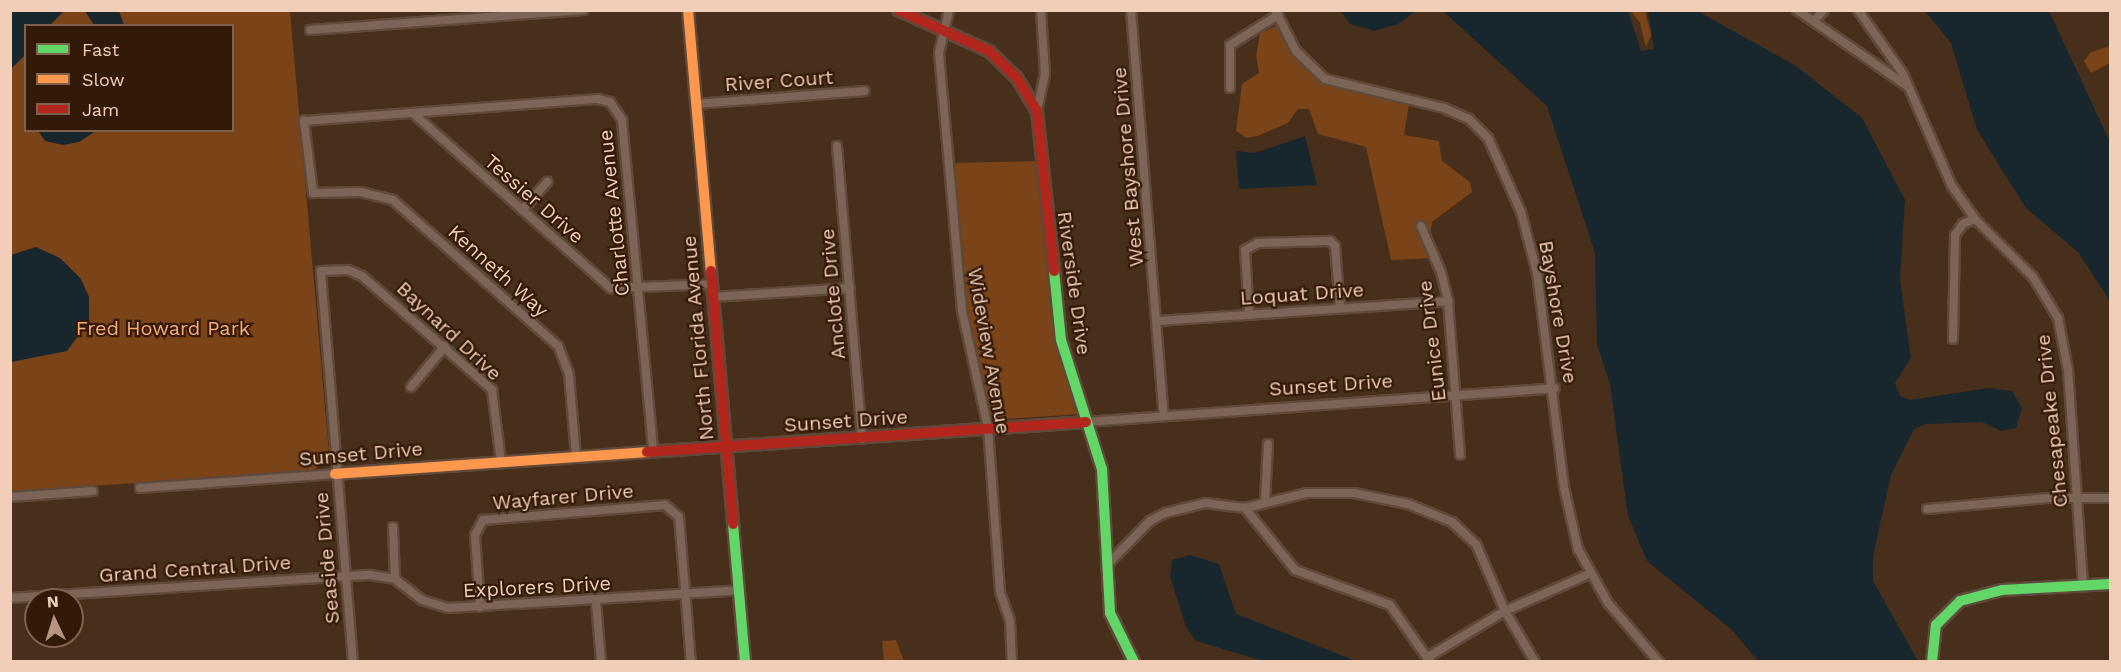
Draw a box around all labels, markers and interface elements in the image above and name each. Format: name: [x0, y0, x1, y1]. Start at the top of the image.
legend: [24, 24, 234, 132]
text: Fast: [82, 39, 119, 60]
street label: River Court: [724, 65, 834, 97]
street label: West Bayshore Drive: [1107, 66, 1149, 268]
text: Slow: [82, 69, 125, 90]
text: Jam: [82, 99, 119, 120]
street label: Charlotte Avenue: [593, 128, 635, 298]
street label: Tessier Drive: [479, 149, 589, 249]
street label: Riverside Drive: [1052, 210, 1096, 356]
street label: Kenneth Way: [443, 220, 553, 322]
street label: Anclote Drive: [815, 228, 851, 360]
street label: North Florida Avenue: [677, 234, 719, 442]
street label: Bayshore Drive: [1534, 239, 1582, 385]
street label: Wideview Avenue: [962, 265, 1016, 437]
street label: Baynard Drive: [392, 276, 506, 386]
street label: Loquat Drive: [1239, 278, 1365, 310]
street label: Eunice Drive: [1413, 279, 1451, 403]
park label: Fred Howard Park: [76, 316, 250, 340]
street label: Chesapeake Drive: [2031, 333, 2073, 509]
street label: Sunset Drive: [1268, 369, 1394, 401]
street label: Sunset Drive: [783, 405, 909, 437]
street label: Sunset Drive: [298, 437, 424, 471]
street label: Wayfarer Drive: [491, 479, 635, 515]
street label: Seaside Drive: [309, 491, 345, 625]
street label: Grand Central Drive: [98, 550, 292, 588]
street label: Explorers Drive: [462, 571, 612, 603]
north arrow: [24, 588, 84, 648]
text: N: [46, 592, 59, 611]

